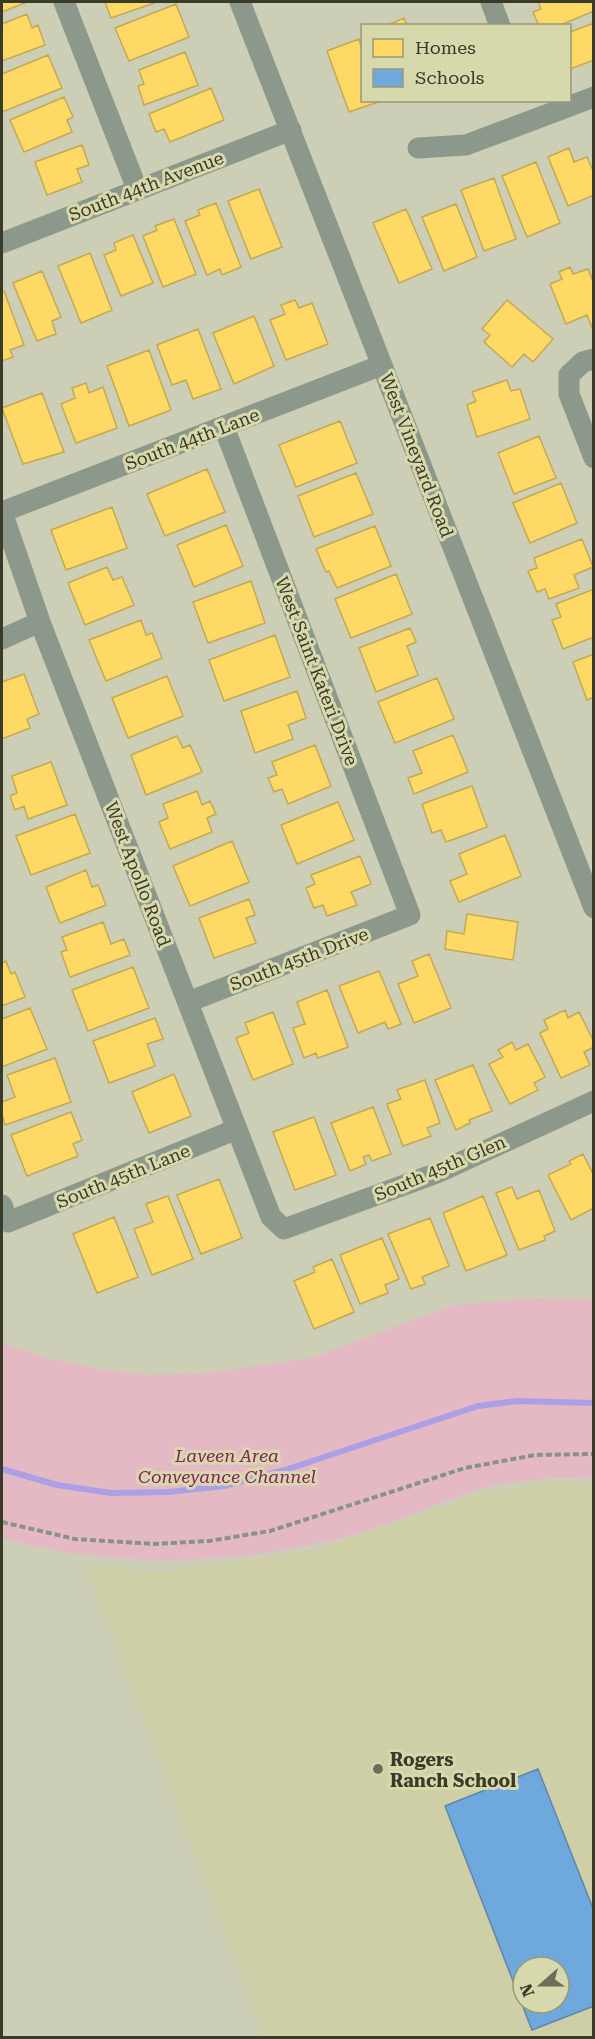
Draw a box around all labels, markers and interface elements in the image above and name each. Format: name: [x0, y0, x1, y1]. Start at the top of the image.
legend: [361, 24, 571, 102]
text: Homes: [415, 37, 476, 58]
text: Schools: [415, 67, 484, 88]
street label: South 44th Avenue: [66, 147, 227, 225]
street label: West Vineyard Road: [376, 370, 458, 541]
street label: South 44th Lane: [122, 404, 262, 474]
street label: West Saint Kateri Drive: [271, 574, 363, 768]
street label: West Apollo Road: [101, 799, 175, 950]
street label: South 45th Drive: [227, 923, 371, 995]
street label: South 45th Glen: [371, 1131, 509, 1205]
street label: South 45th Lane: [53, 1140, 193, 1212]
park label: Laveen Area Conveyance Channel: [138, 1445, 316, 1487]
place label: Rogers Ranch School: [390, 1749, 516, 1791]
marker: Rogers Ranch School: [371, 1762, 385, 1776]
north arrow: [511, 1955, 571, 2015]
text: N: [516, 1981, 539, 1999]

